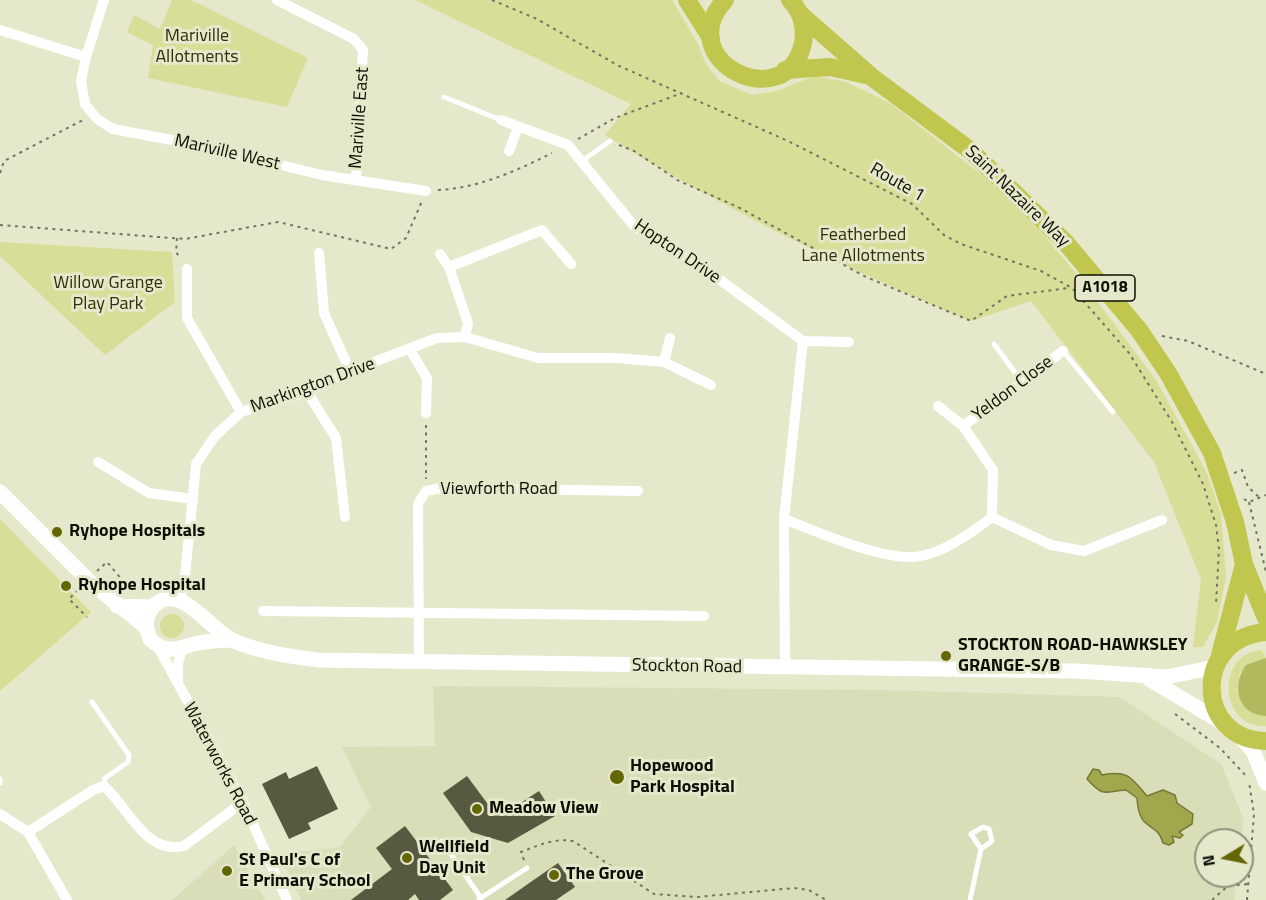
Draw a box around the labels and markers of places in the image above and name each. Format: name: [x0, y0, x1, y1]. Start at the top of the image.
place label: Ryhope Hospitals: [69, 521, 205, 543]
marker: Ryhope Hospitals: [50, 525, 64, 539]
place label: Ryhope Hospital: [78, 575, 206, 597]
marker: Ryhope Hospital: [59, 579, 73, 593]
place label: STOCKTON ROAD-HAWKSLEY GRANGE-S/B: [958, 635, 1188, 678]
marker: STOCKTON ROAD-HAWKSLEY GRANGE-S/B: [939, 649, 953, 663]
place label: Hopewood Park Hospital: [630, 756, 735, 798]
marker: Hopewood Park Hospital: [608, 768, 626, 786]
place label: Meadow View: [489, 798, 599, 820]
marker: Meadow View: [470, 802, 484, 816]
place label: Wellfield Day Unit: [419, 837, 489, 880]
place label: St Paul's C of E Primary School: [239, 850, 371, 892]
marker: Wellfield Day Unit: [400, 851, 414, 865]
marker: St Paul's C of E Primary School: [220, 864, 234, 878]
place label: The Grove: [566, 864, 644, 886]
marker: The Grove: [547, 868, 561, 882]

